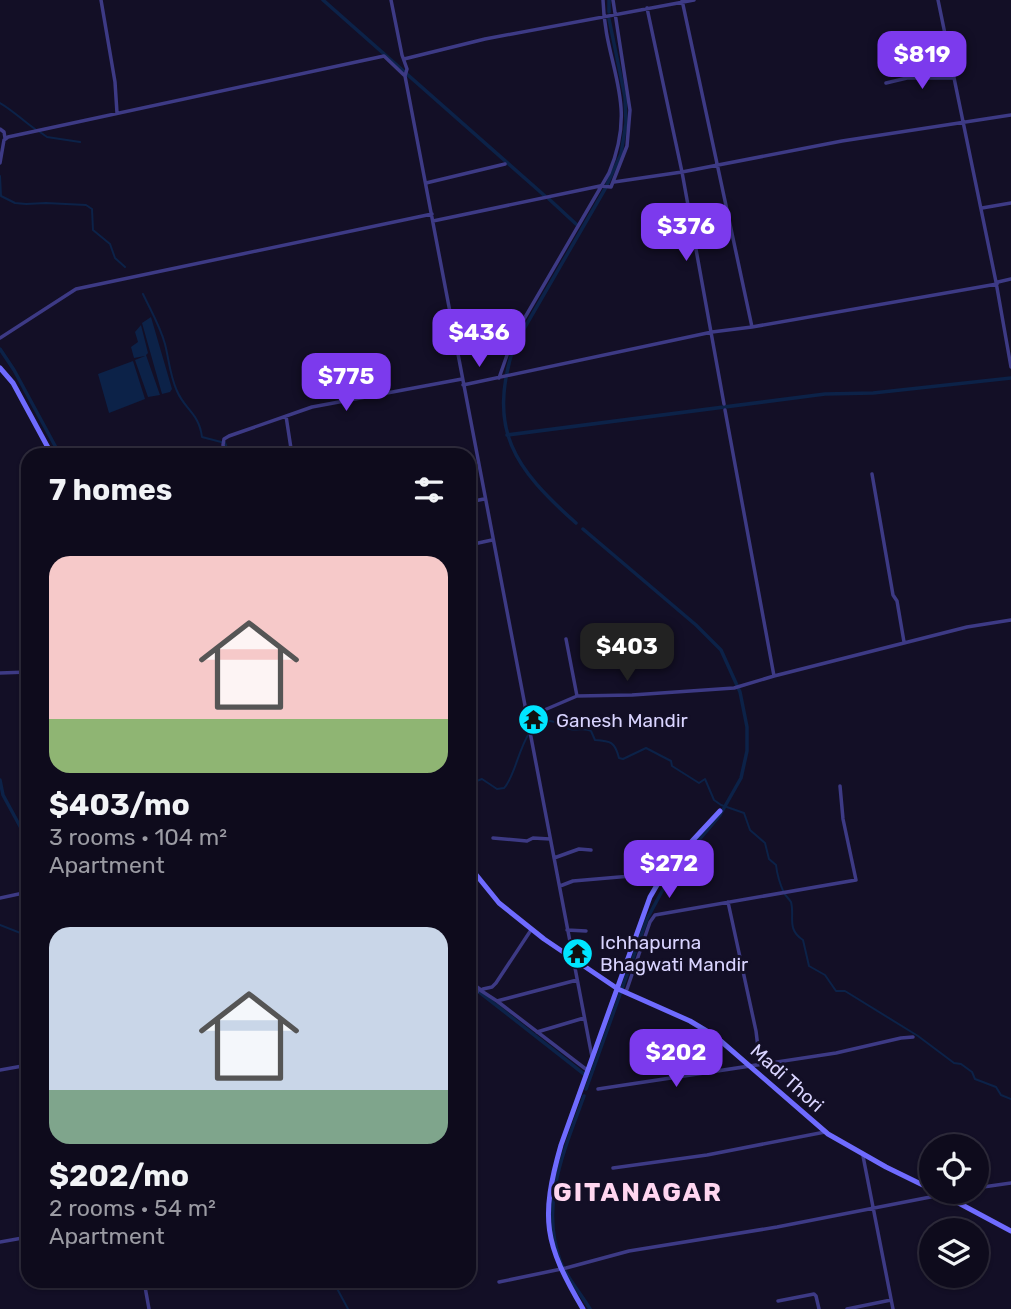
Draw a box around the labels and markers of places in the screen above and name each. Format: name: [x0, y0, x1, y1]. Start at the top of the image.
pin: $819: [881, 32, 963, 91]
pin: $376: [645, 204, 727, 263]
pin: $436: [438, 310, 520, 369]
pin: $775: [305, 354, 387, 413]
pin: $403: [586, 624, 668, 683]
temple icon: Ganesh Mandir: [516, 703, 550, 737]
place label: Ganesh Mandir: [556, 709, 688, 732]
pin: $272: [628, 841, 710, 900]
place label: Ichhapurna Bhagwati Mandir: [600, 931, 749, 976]
temple icon: Ichhapurna Bhagwati Mandir: [560, 936, 594, 970]
pin: $202: [635, 1030, 717, 1089]

